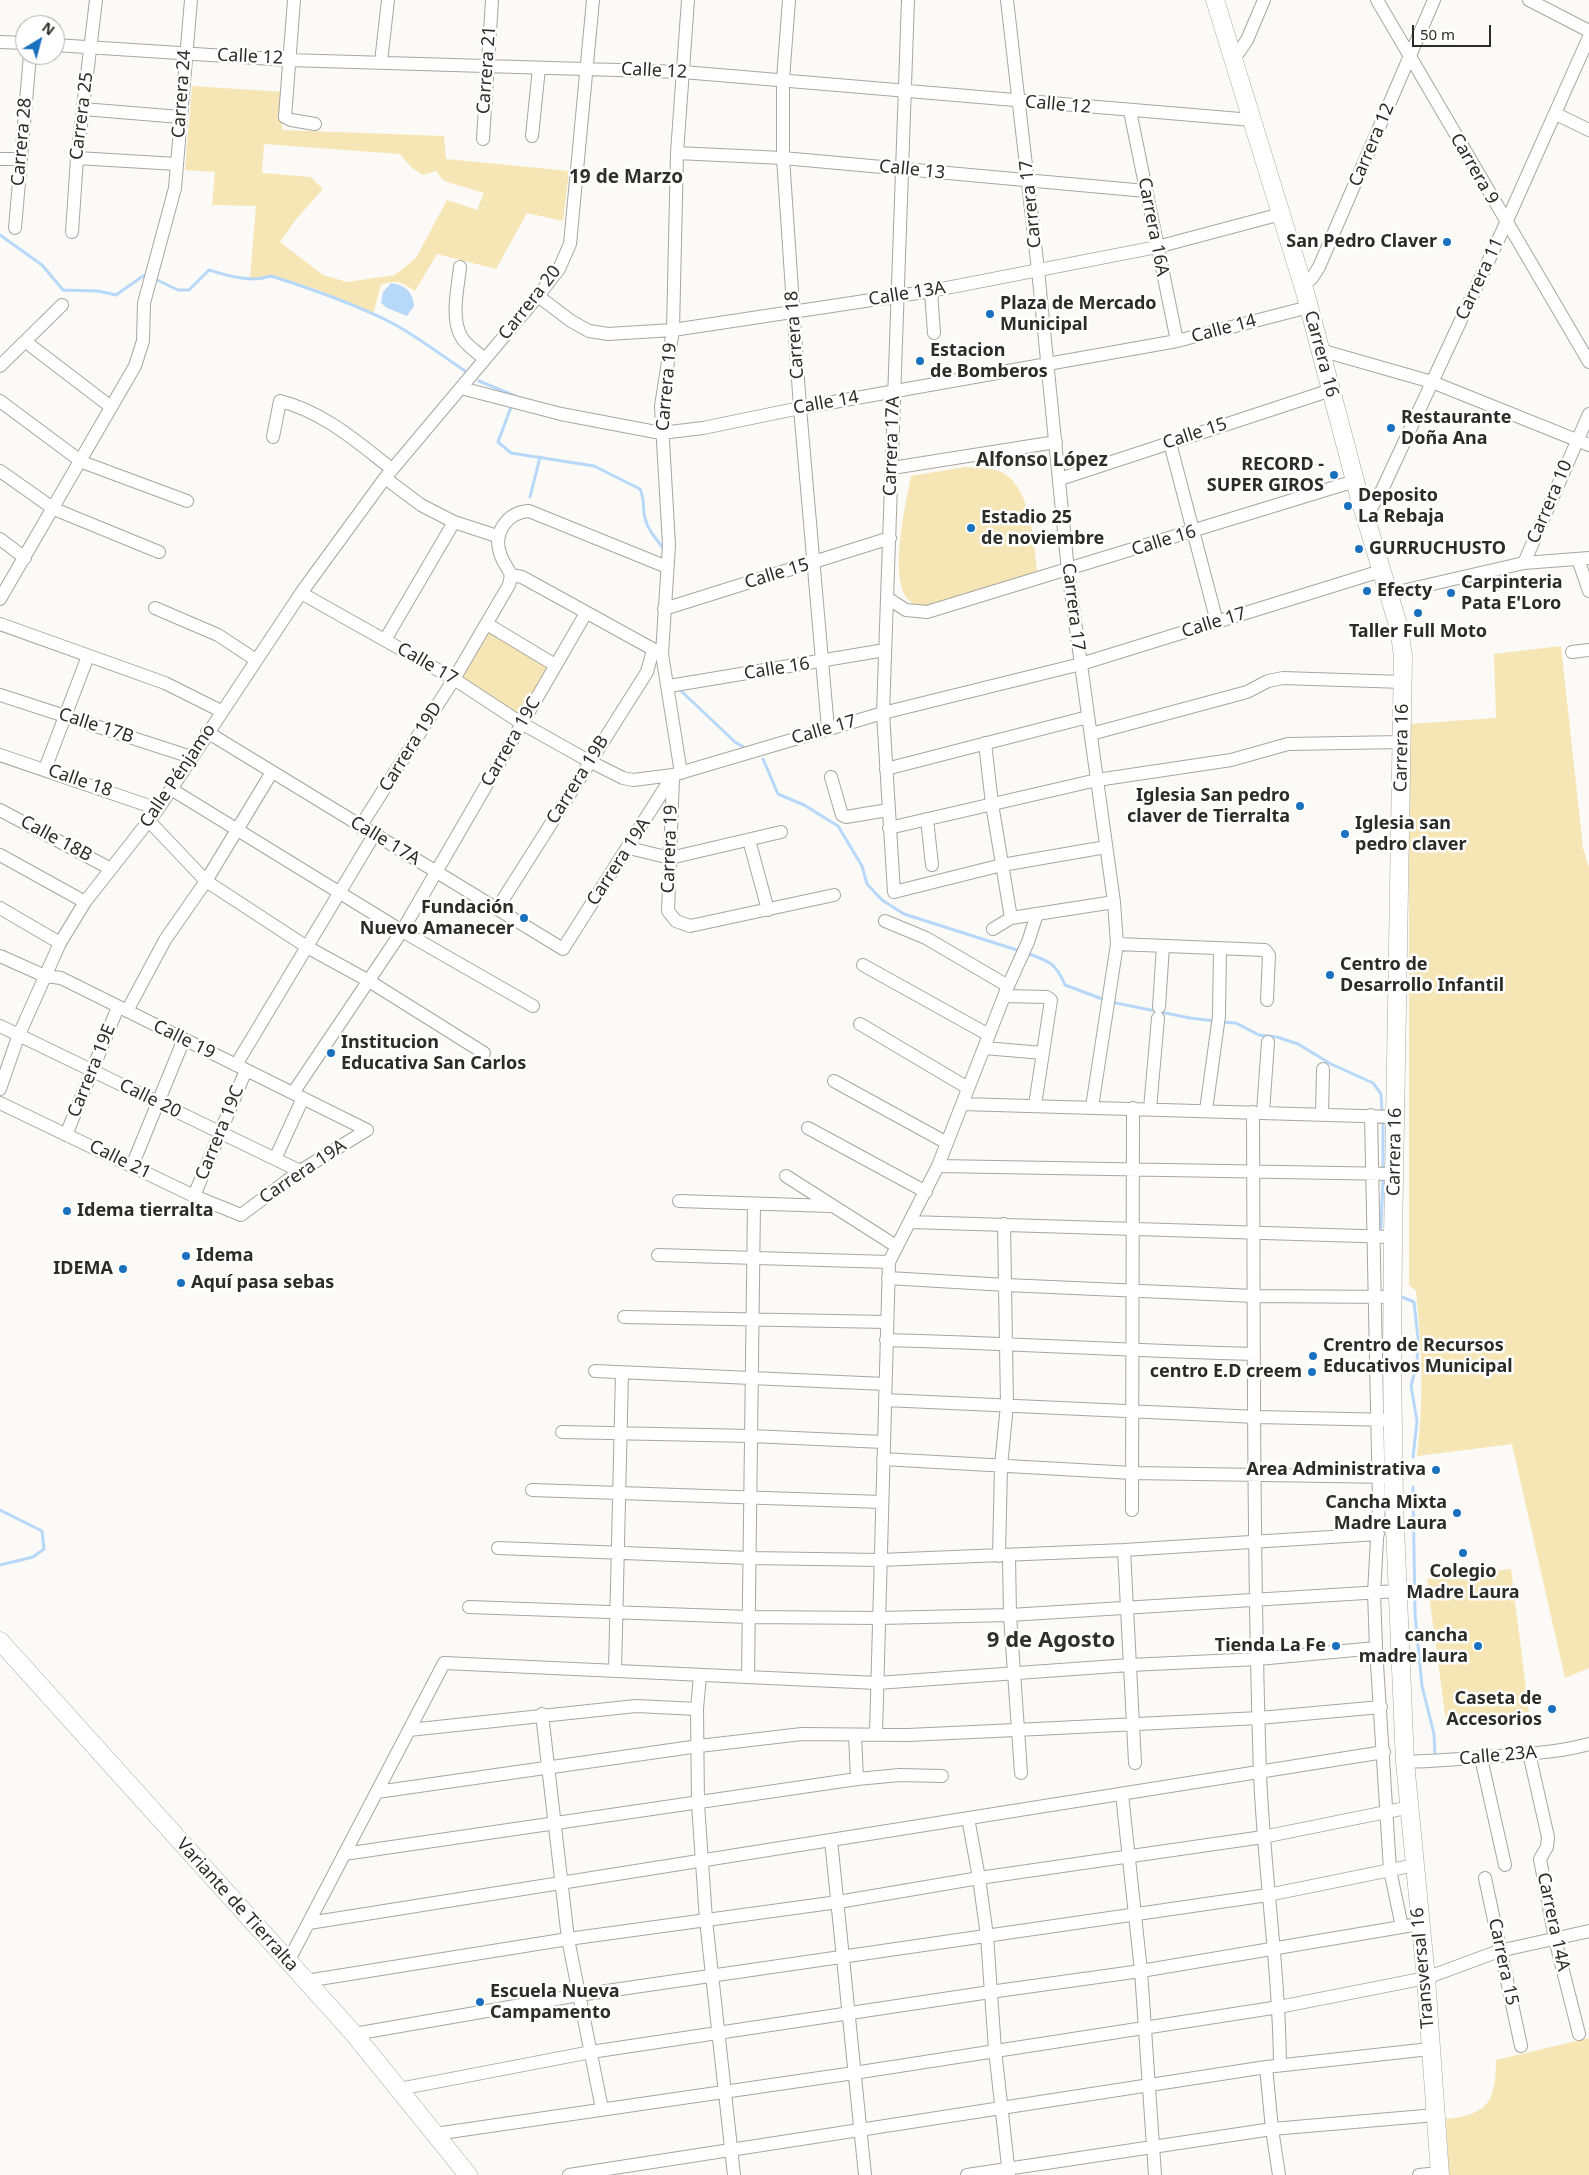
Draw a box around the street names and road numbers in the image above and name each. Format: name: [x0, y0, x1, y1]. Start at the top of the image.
street label: Carrera 21: [473, 25, 501, 115]
street label: Calle 12: [216, 44, 284, 70]
street label: Carrera 24: [168, 49, 196, 139]
street label: Calle 12: [620, 58, 688, 84]
street label: Carrera 25: [66, 71, 98, 161]
street label: Calle 12: [1024, 91, 1092, 119]
street label: Carrera 28: [7, 97, 37, 187]
street label: Carrera 12: [1345, 100, 1399, 190]
street label: Carrera 9: [1445, 130, 1503, 208]
street label: Calle 13: [878, 156, 946, 184]
street label: Carrera 17: [1016, 159, 1046, 249]
street label: Carrera 16A: [1133, 176, 1173, 278]
street label: Carrera 11: [1451, 234, 1509, 324]
street label: Carrera 20: [494, 261, 566, 345]
street label: Calle 13A: [867, 277, 947, 311]
street label: Carrera 18: [781, 290, 809, 380]
street label: Carrera 16: [1299, 308, 1343, 400]
street label: Calle 14: [1189, 310, 1259, 348]
street label: Carrera 19: [652, 342, 682, 432]
street label: Calle 14: [792, 387, 860, 419]
street label: Carrera 17A: [879, 396, 905, 496]
street label: Calle 15: [1160, 414, 1230, 454]
street label: Carrera 10: [1523, 457, 1577, 547]
street label: Calle 16: [1129, 521, 1199, 561]
street label: Calle 15: [742, 554, 812, 594]
street label: Carrera 17: [1057, 562, 1089, 652]
street label: Calle 17: [1179, 603, 1249, 643]
street label: Calle 17: [393, 638, 461, 690]
street label: Calle 16: [743, 653, 811, 685]
street label: Carrera 19C: [477, 693, 545, 791]
street label: Carrera 19D: [375, 698, 447, 796]
street label: Calle 17B: [56, 704, 136, 748]
street label: Carrera 16: [1390, 704, 1414, 792]
street label: Calle 17: [789, 710, 859, 750]
street label: Calle Pénjamo: [135, 720, 221, 832]
street label: Carrera 19B: [542, 732, 614, 828]
street label: Calle 18: [45, 760, 115, 802]
street label: Carrera 19: [658, 804, 682, 894]
street label: Calle 18B: [17, 811, 95, 867]
street label: Calle 17A: [346, 812, 424, 870]
street label: Carrera 19A: [583, 814, 655, 910]
street label: Calle 19: [150, 1016, 218, 1064]
street label: Carrera 19E: [64, 1021, 120, 1121]
street label: Calle 20: [116, 1075, 184, 1123]
street label: Carrera 19C: [191, 1083, 249, 1183]
street label: Carrera 16: [1383, 1108, 1407, 1196]
street label: Carrera 19A: [255, 1135, 351, 1209]
street label: Calle 21: [86, 1136, 154, 1184]
street label: Calle 23A: [1458, 1742, 1538, 1770]
street label: Variante de Tierralta: [172, 1834, 302, 1976]
street label: Carrera 14A: [1532, 1871, 1574, 1973]
street label: Transversal 16: [1407, 1907, 1439, 2029]
street label: Carrera 15: [1483, 1916, 1523, 2008]

